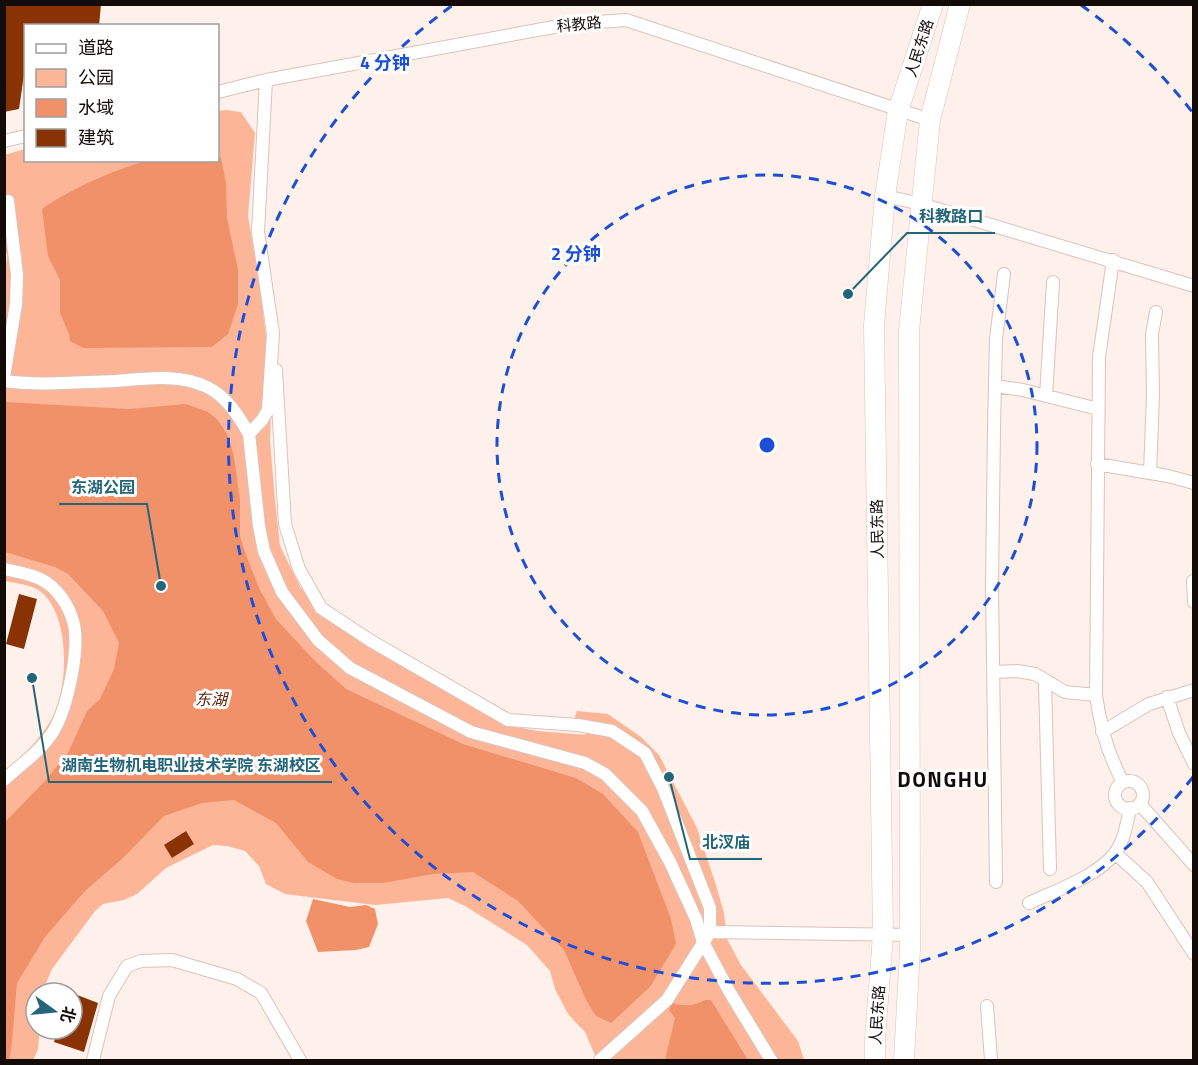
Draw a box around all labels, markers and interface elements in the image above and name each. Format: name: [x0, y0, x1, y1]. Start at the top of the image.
street label: 科教路: [555, 10, 603, 38]
street label: 人民东路: [899, 16, 939, 80]
legend: [24, 24, 219, 162]
text: 道路: [78, 34, 114, 61]
text: 4 分钟: [360, 49, 410, 76]
text: 公园: [78, 64, 114, 91]
text: 水域: [78, 94, 114, 121]
text: 建筑: [78, 124, 114, 151]
callout: 科教路口: [907, 199, 995, 233]
text: 科教路口: [919, 204, 983, 228]
text: 2 分钟: [551, 240, 601, 267]
centre of rings: [757, 435, 777, 455]
callout: 东湖公园: [59, 470, 147, 504]
text: 东湖公园: [71, 475, 135, 499]
street label: 人民东路: [865, 499, 889, 559]
water label: 东湖: [195, 687, 230, 711]
callout: 湖南生物机电职业技术学院 东湖校区: [49, 748, 332, 782]
text: 湖南生物机电职业技术学院 东湖校区: [61, 753, 321, 777]
district label: DONGHU: [897, 763, 989, 795]
callout: 北汊庙: [690, 825, 762, 859]
text: 北汊庙: [702, 830, 750, 854]
north arrow: [24, 981, 84, 1041]
street label: 人民东路: [863, 984, 891, 1046]
text: 北: [55, 1004, 82, 1026]

